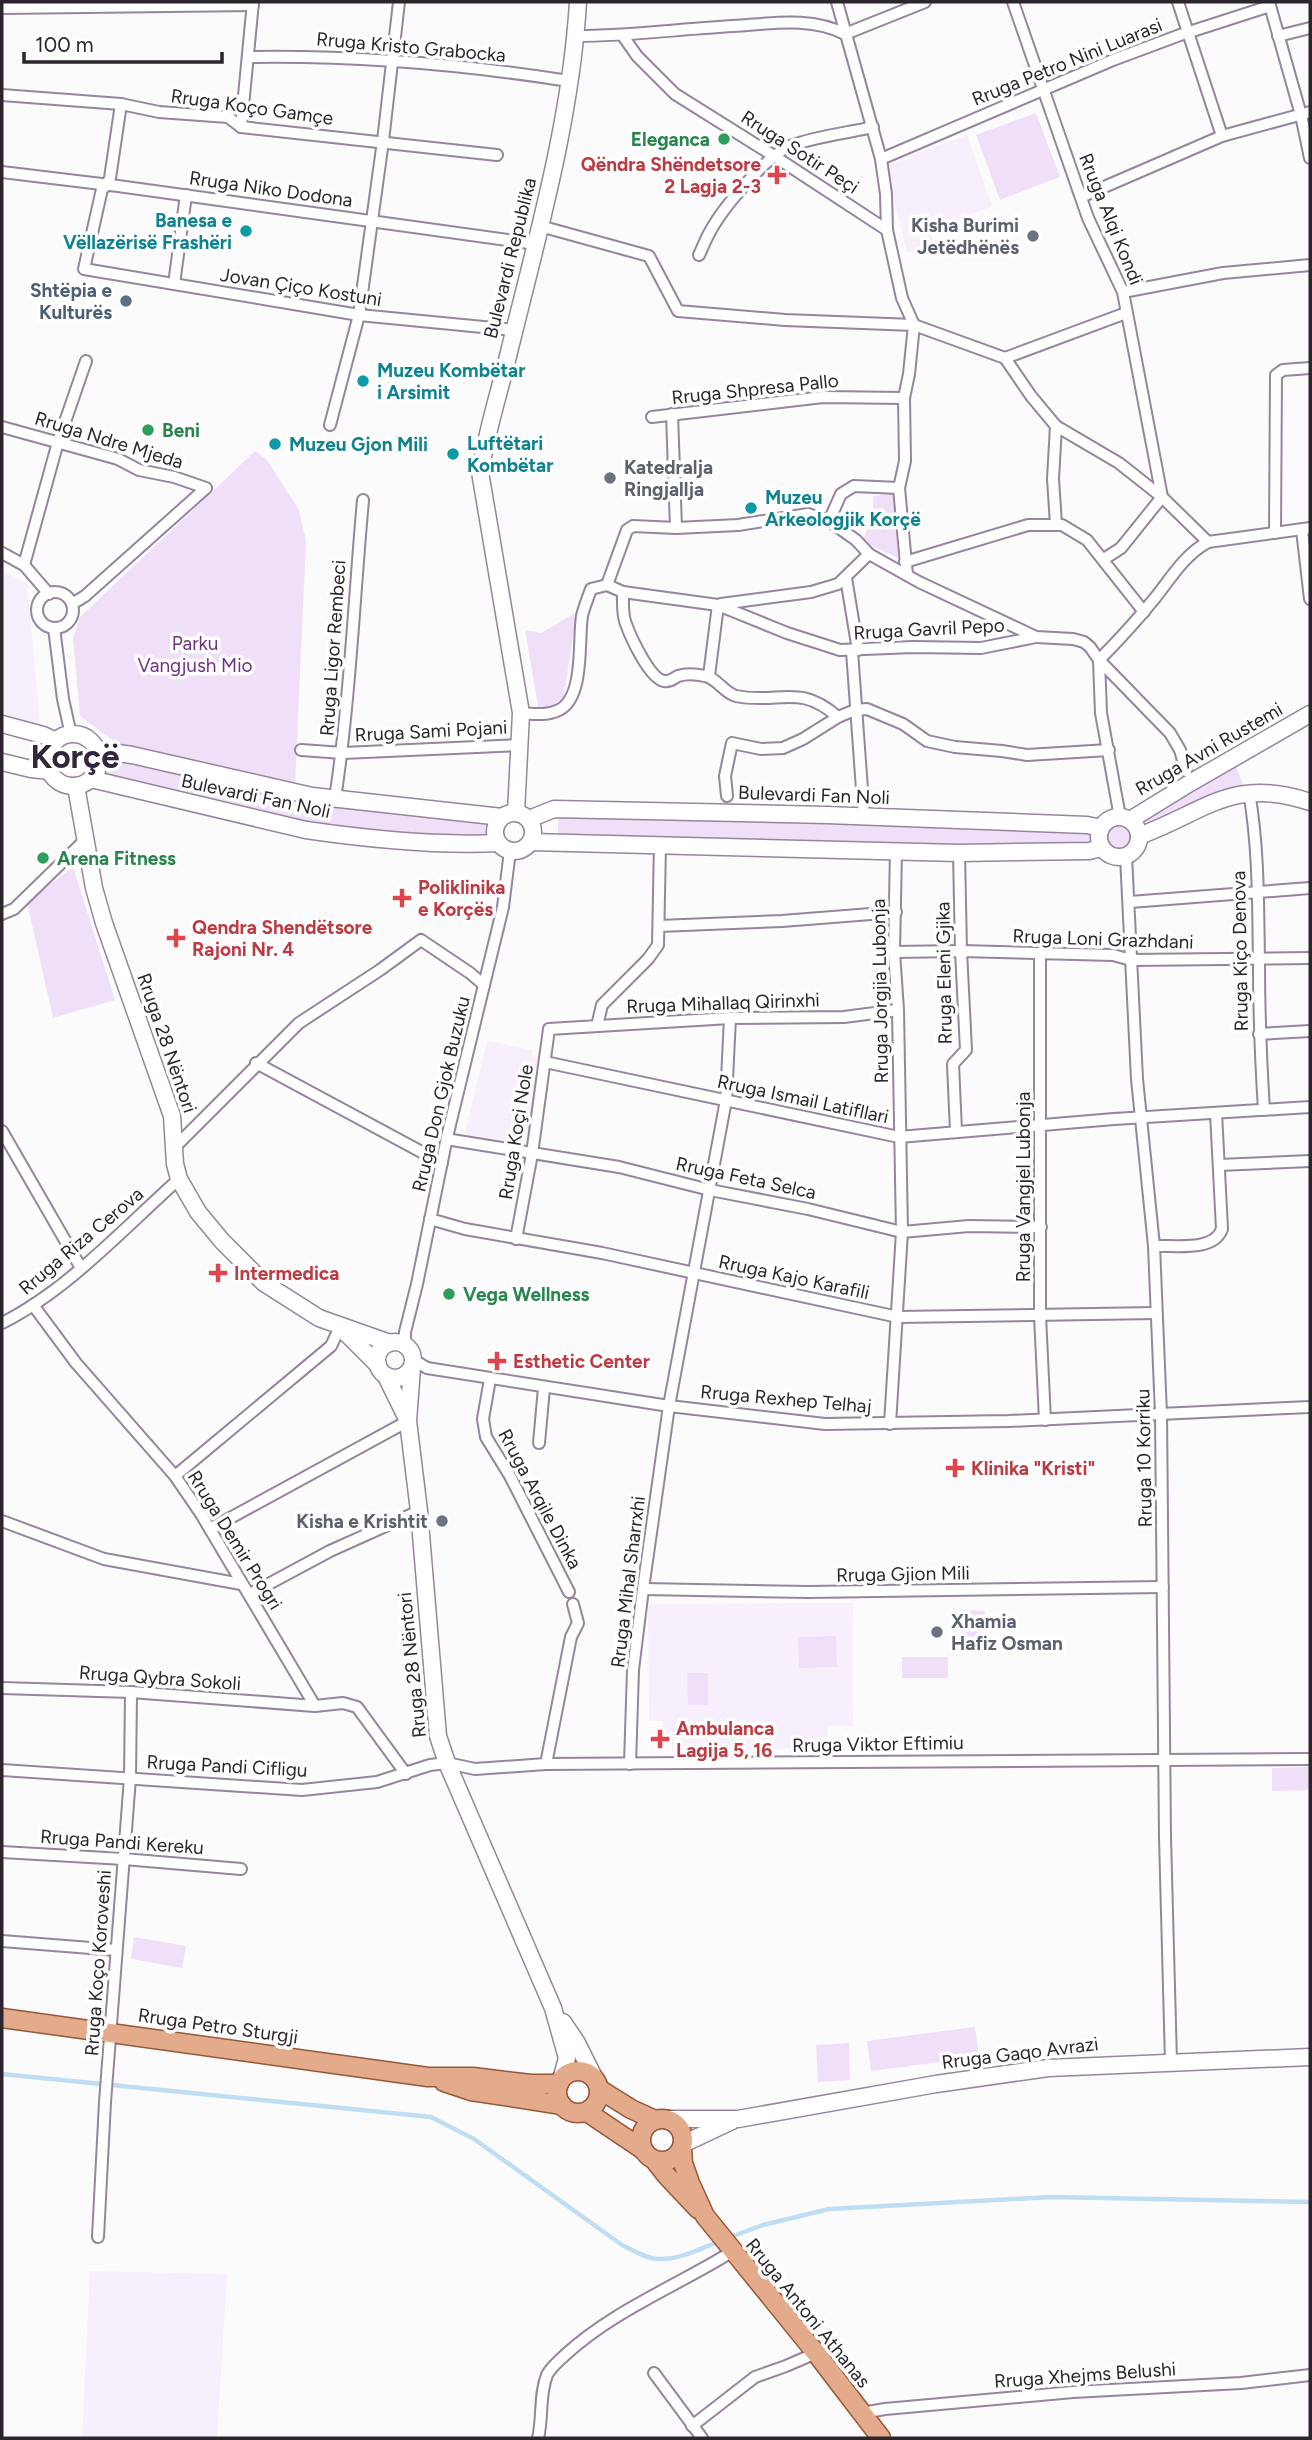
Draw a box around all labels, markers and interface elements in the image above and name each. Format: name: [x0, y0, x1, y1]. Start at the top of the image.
street label: Rruga Petro Nini Luarasi: [968, 13, 1166, 111]
scale bar: [24, 21, 222, 65]
street label: Rruga Kristo Grabocka: [315, 27, 507, 67]
text: 100 m: [35, 32, 94, 57]
street label: Rruga Koço Gamçe: [169, 84, 335, 130]
street label: Rruga Sotir Peçi: [737, 105, 863, 199]
place label: Eleganca: [631, 128, 710, 151]
marker: Eleganca: [716, 131, 732, 147]
street label: Rruga Alqi Kondi: [1074, 150, 1148, 288]
place label: Qëndra Shëndetsore 2 Lagja 2-3: [581, 153, 761, 198]
marker: Qëndra Shëndetsore 2 Lagja 2-3: [767, 165, 787, 185]
street label: Rruga Niko Dodona: [188, 166, 354, 212]
street label: Bulevardi Republika: [479, 175, 541, 341]
place label: Banesa e Vëllazërisë Frashëri: [63, 209, 232, 254]
place label: Kisha Burimi Jetëdhënës: [911, 214, 1019, 259]
marker: Banesa e Vëllazërisë Frashëri: [238, 223, 254, 239]
marker: Kisha Burimi Jetëdhënës: [1025, 228, 1041, 244]
street label: Jovan Çiço Kostuni: [219, 263, 383, 311]
place label: Shtëpia e Kulturës: [30, 279, 112, 324]
marker: Shtëpia e Kulturës: [118, 293, 134, 309]
place label: Muzeu Kombëtar i Arsimit: [377, 359, 525, 404]
street label: Rruga Shpresa Pallo: [670, 369, 840, 409]
marker: Muzeu Kombëtar i Arsimit: [355, 373, 371, 389]
street label: Rruga Ndre Mjeda: [32, 406, 186, 474]
place label: Beni: [162, 419, 200, 442]
marker: Beni: [140, 422, 156, 438]
place label: Luftëtari Kombëtar: [467, 432, 553, 477]
place label: Muzeu Gjon Mili: [289, 433, 428, 456]
marker: Muzeu Gjon Mili: [267, 436, 283, 452]
marker: Luftëtari Kombëtar: [445, 446, 461, 462]
place label: Katedralja Ringjallja: [624, 456, 713, 501]
marker: Katedralja Ringjallja: [602, 470, 618, 486]
place label: Muzeu Arkeologjik Korçë: [765, 486, 921, 531]
marker: Muzeu Arkeologjik Korçë: [743, 500, 759, 516]
street label: Rruga Ligor Rembeci: [315, 559, 351, 737]
street label: Rruga Gavril Pepo: [853, 614, 1005, 644]
park label: Parku Vangjush Mio: [137, 632, 253, 677]
street label: Rruga Avni Rustemi: [1131, 698, 1287, 800]
street label: Rruga Sami Pojani: [354, 716, 508, 746]
district label: Korçë: [30, 737, 120, 776]
street label: Bulevardi Fan Noli: [179, 769, 333, 823]
street label: Bulevardi Fan Noli: [738, 781, 890, 809]
place label: Arena Fitness: [57, 847, 176, 870]
marker: Arena Fitness: [35, 850, 51, 866]
street label: Rruga Kiço Denova: [1227, 871, 1253, 1031]
place label: Poliklinika e Korçës: [418, 876, 505, 921]
marker: Poliklinika e Korçës: [392, 888, 412, 908]
street label: Rruga Jorgjia Lubonja: [867, 898, 893, 1084]
street label: Rruga Eleni Gjika: [931, 901, 957, 1045]
place label: Qendra Shendëtsore Rajoni Nr. 4: [192, 916, 373, 961]
street label: Rruga Loni Grazhdani: [1012, 924, 1194, 954]
marker: Qendra Shendëtsore Rajoni Nr. 4: [166, 928, 186, 948]
street label: Rruga 28 Nëntori: [132, 970, 202, 1116]
street label: Rruga Mihallaq Qirinxhi: [626, 988, 820, 1018]
street label: Rruga Don Gjok Buzuku: [407, 994, 475, 1194]
street label: Rruga Koçi Nole: [494, 1063, 538, 1201]
street label: Rruga Ismail Latifllari: [715, 1070, 891, 1128]
street label: Rruga Vangjel Lubonja: [1012, 1092, 1035, 1282]
street label: Rruga Feta Selca: [674, 1152, 818, 1204]
street label: Rruga Riza Cerova: [14, 1182, 148, 1300]
street label: Rruga Kajo Karafili: [716, 1250, 872, 1304]
place label: Intermedica: [234, 1262, 339, 1285]
marker: Intermedica: [208, 1263, 228, 1283]
place label: Vega Wellness: [463, 1283, 589, 1306]
marker: Vega Wellness: [441, 1286, 457, 1302]
place label: Esthetic Center: [513, 1350, 650, 1373]
marker: Esthetic Center: [487, 1351, 507, 1371]
street label: Rruga Rexhep Telhaj: [699, 1380, 873, 1418]
street label: Rruga 10 Korriku: [1131, 1388, 1157, 1528]
street label: Rruga Arqile Dinka: [493, 1425, 587, 1573]
place label: Klinika "Kristi": [971, 1457, 1095, 1480]
marker: Klinika "Kristi": [945, 1458, 965, 1478]
street label: Rruga Demir Progri: [183, 1466, 287, 1614]
street label: Rruga Mihal Sharrxhi: [606, 1495, 650, 1669]
place label: Kisha e Krishtit: [296, 1510, 428, 1533]
marker: Kisha e Krishtit: [434, 1513, 450, 1529]
street label: Rruga Gjion Mili: [836, 1561, 970, 1587]
street label: Rruga 28 Nëntori: [393, 1591, 431, 1739]
place label: Xhamia Hafiz Osman: [951, 1610, 1063, 1655]
marker: Xhamia Hafiz Osman: [929, 1624, 945, 1640]
street label: Rruga Qybra Sokoli: [78, 1661, 242, 1695]
place label: Ambulanca Lagija 5, 16: [676, 1717, 774, 1762]
marker: Ambulanca Lagija 5, 16: [650, 1729, 670, 1749]
street label: Rruga Viktor Eftimiu: [792, 1731, 964, 1757]
street label: Rruga Pandi Cifligu: [146, 1750, 308, 1782]
street label: Rruga Pandi Kereku: [39, 1825, 205, 1859]
street label: Rruga Koço Koroveshi: [80, 1869, 116, 2057]
street label: Rruga Petro Sturgji: [136, 2003, 300, 2049]
street label: Rruga Gaqo Avrazi: [940, 2032, 1100, 2074]
street label: Rruga Antoni Athanas: [741, 2234, 875, 2392]
street label: Rruga Xhejms Belushi: [993, 2357, 1177, 2393]

